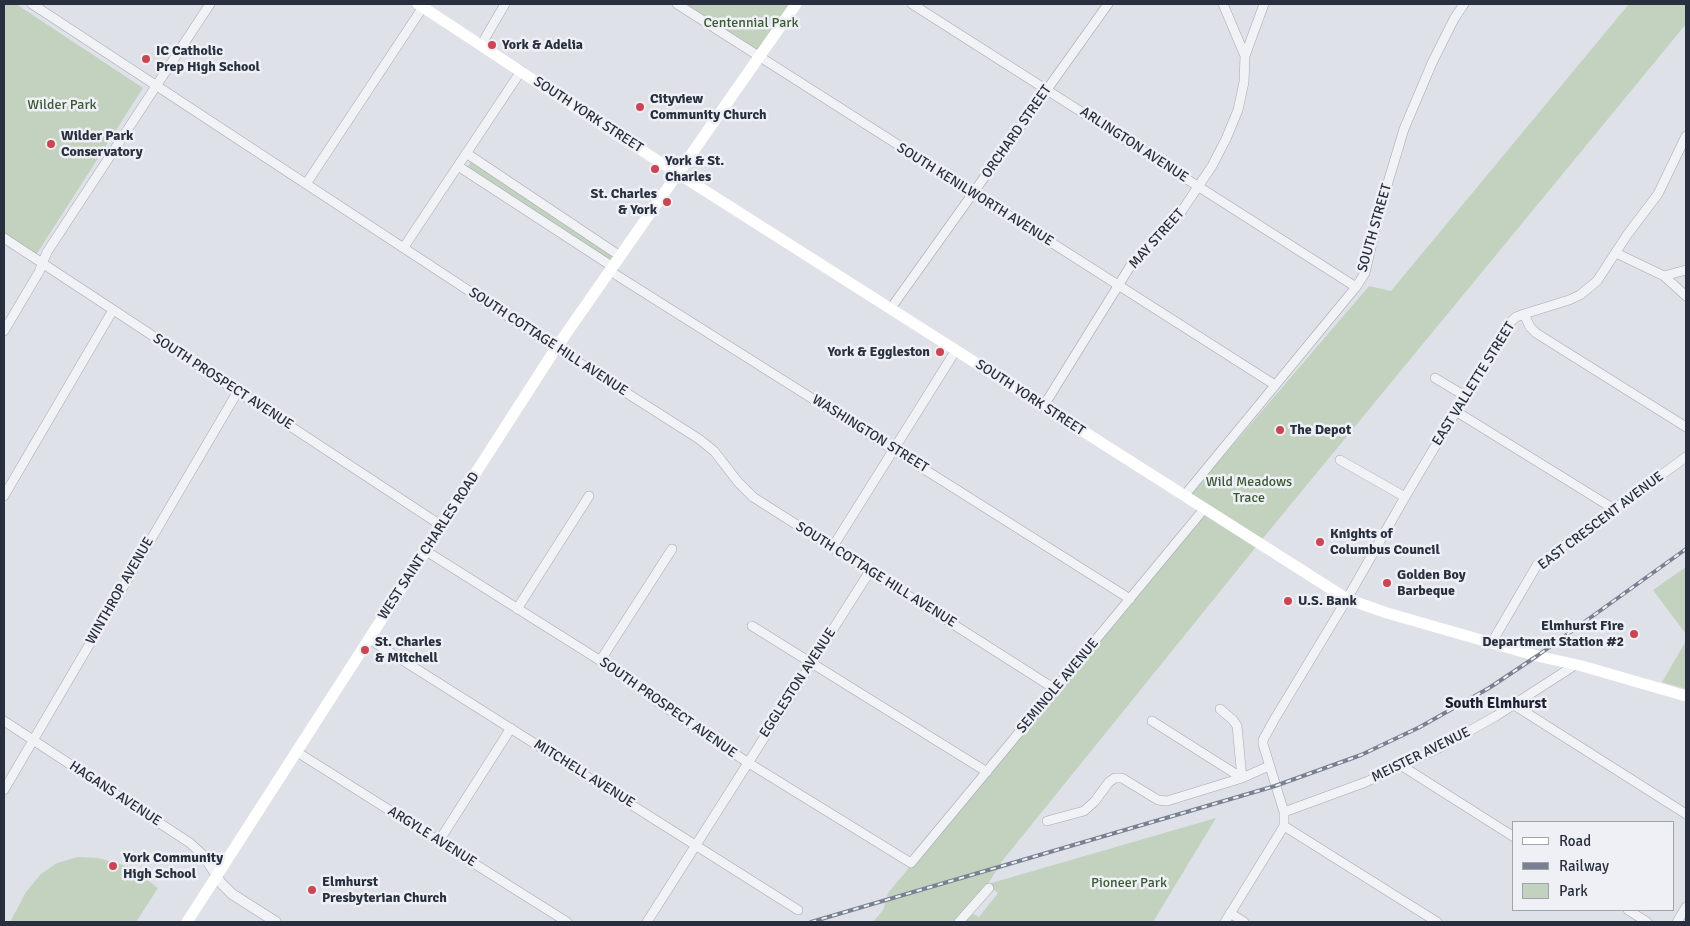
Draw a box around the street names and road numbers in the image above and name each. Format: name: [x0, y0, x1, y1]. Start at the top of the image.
street label: SOUTH YORK STREET: [530, 73, 646, 157]
street label: ORCHARD STREET: [979, 82, 1055, 182]
street label: ARLINGTON AVENUE: [1077, 104, 1191, 186]
street label: SOUTH KENILWORTH AVENUE: [894, 140, 1056, 250]
street label: SOUTH STREET: [1354, 182, 1396, 274]
street label: MAY STREET: [1126, 206, 1188, 272]
street label: SOUTH COTTAGE HILL AVENUE: [465, 284, 631, 400]
street label: EAST VALLETTE STREET: [1429, 319, 1519, 449]
street label: SOUTH PROSPECT AVENUE: [150, 330, 296, 434]
street label: SOUTH YORK STREET: [972, 356, 1088, 440]
street label: WASHINGTON STREET: [809, 391, 931, 477]
street label: EAST CRESCENT AVENUE: [1535, 468, 1667, 574]
street label: WEST SAINT CHARLES ROAD: [375, 469, 483, 623]
street label: SOUTH COTTAGE HILL AVENUE: [793, 519, 959, 631]
street label: WINTHROP AVENUE: [82, 534, 158, 648]
street label: EGGLESTON AVENUE: [756, 625, 840, 741]
street label: SEMINOLE AVENUE: [1013, 635, 1103, 737]
street label: SOUTH PROSPECT AVENUE: [596, 654, 740, 762]
street label: MEISTER AVENUE: [1369, 724, 1473, 786]
street label: MITCHELL AVENUE: [530, 736, 638, 812]
street label: HAGANS AVENUE: [66, 758, 164, 830]
street label: ARGYLE AVENUE: [385, 803, 479, 871]

